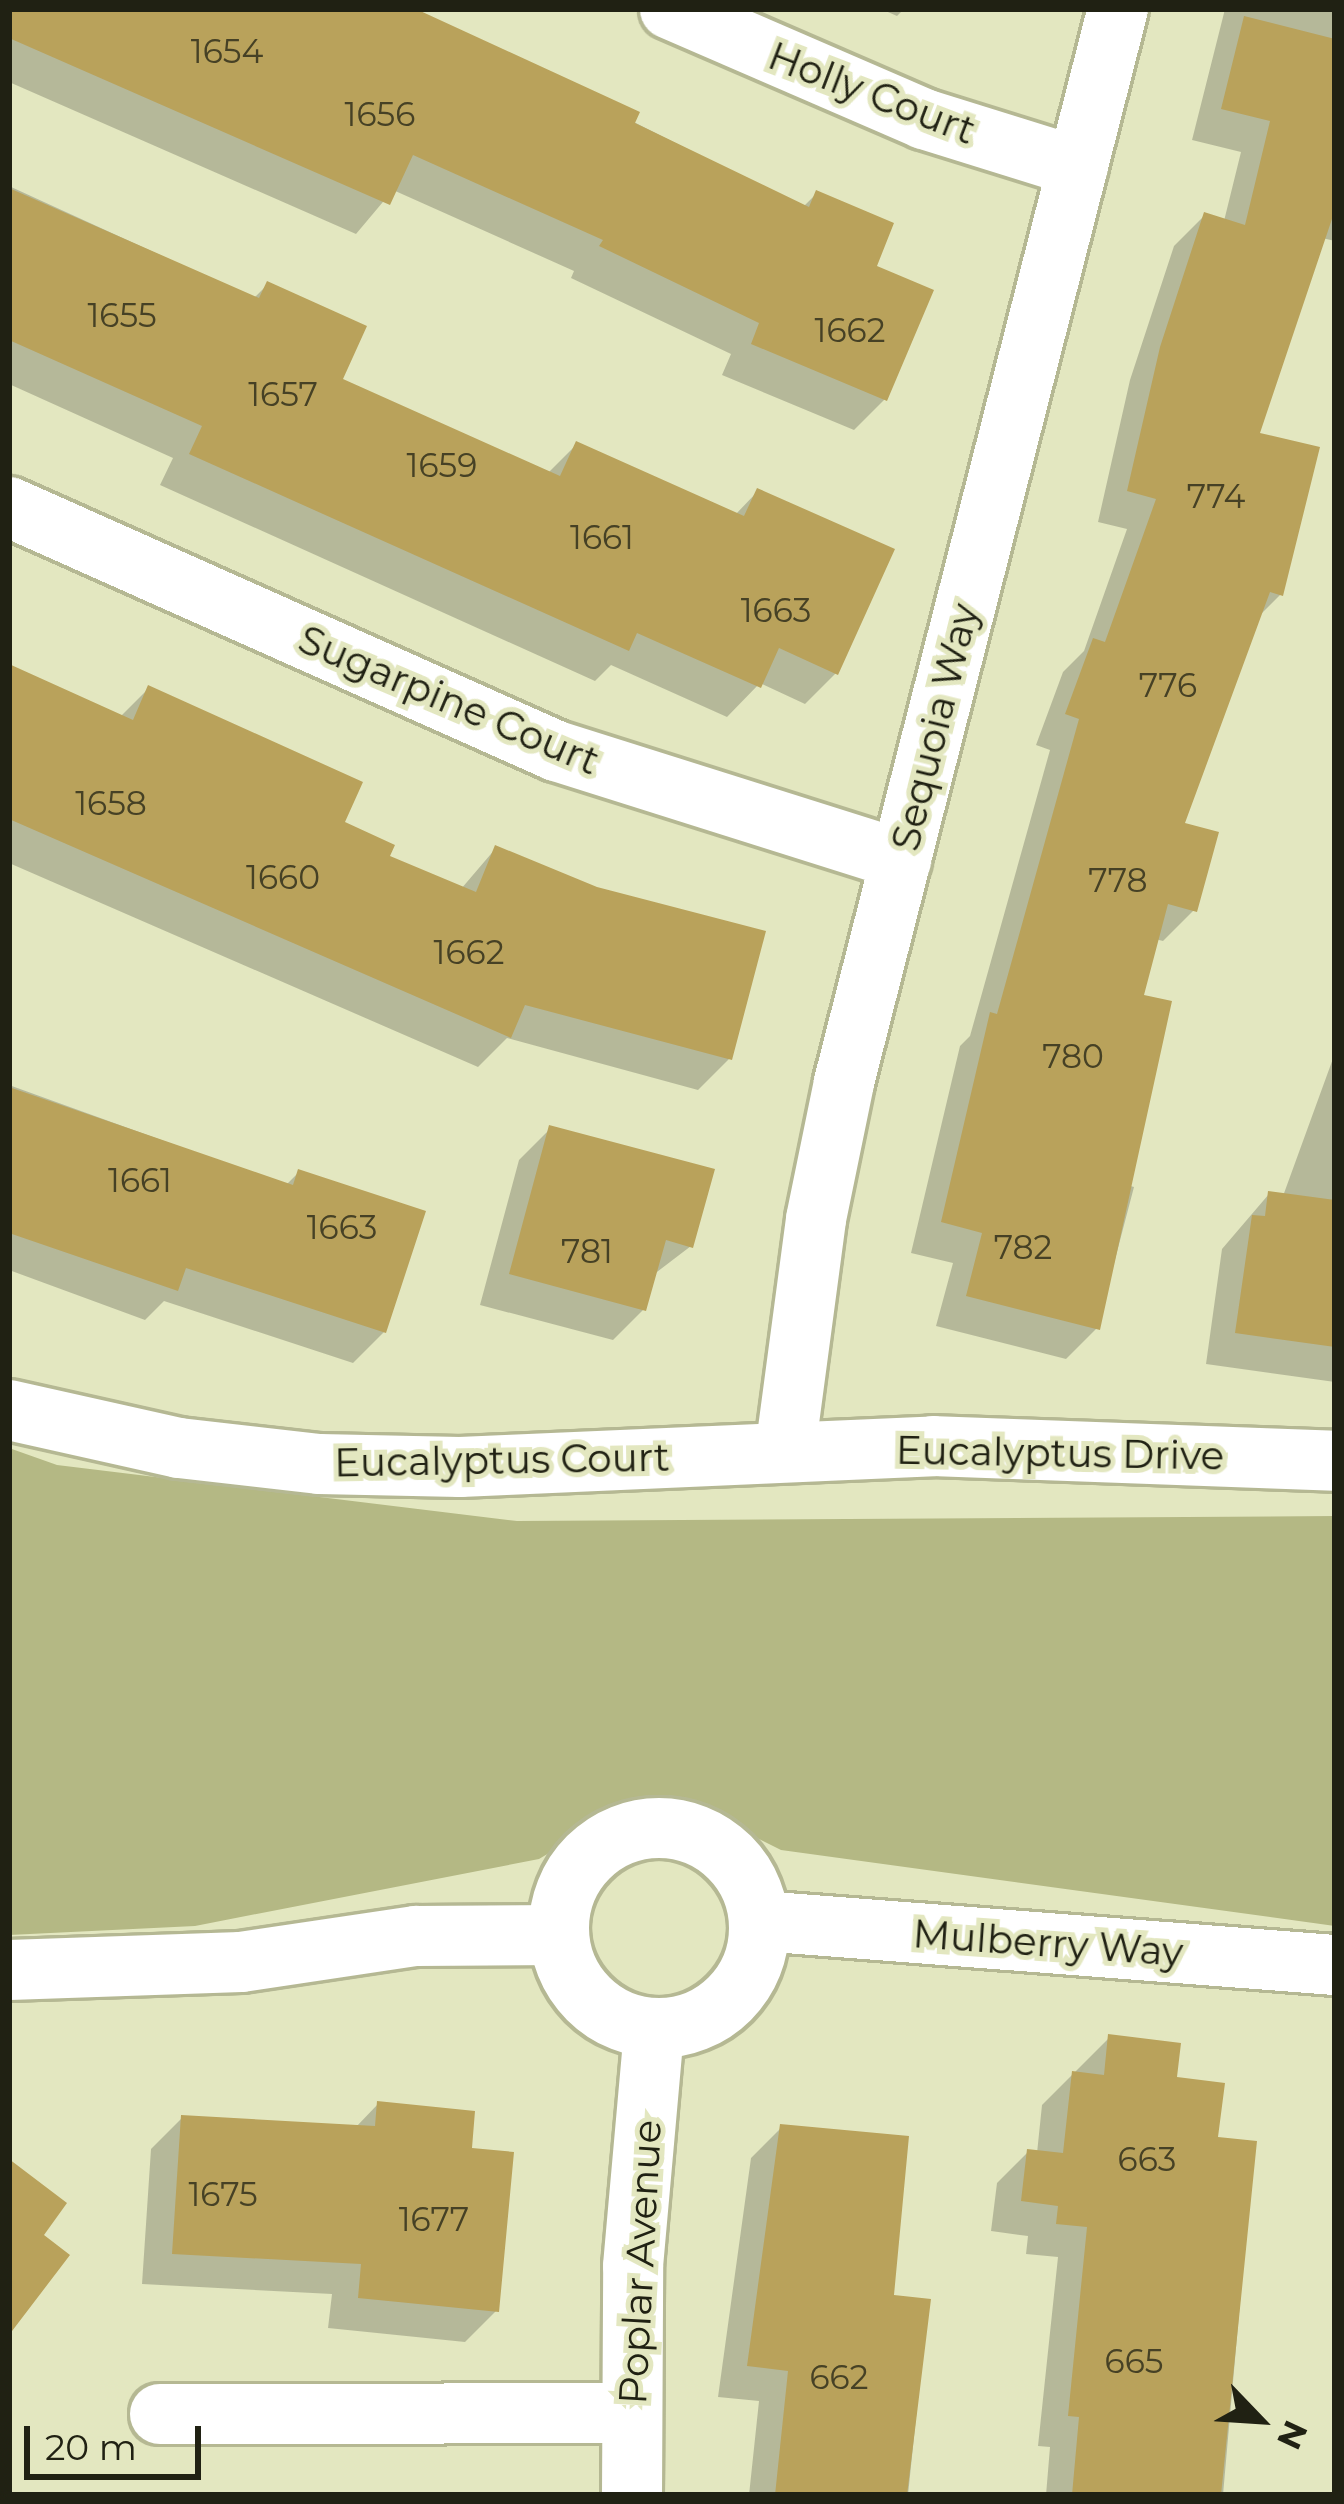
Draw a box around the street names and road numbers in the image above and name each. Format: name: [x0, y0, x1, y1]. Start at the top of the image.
street label: Holly Court: [762, 32, 982, 154]
street label: Sequoia Way: [882, 599, 988, 855]
street label: Sugarpine Court: [292, 616, 606, 784]
street label: Eucalyptus Drive: [895, 1427, 1225, 1479]
street label: Eucalyptus Court: [334, 1434, 670, 1486]
street label: Mulberry Way: [911, 1910, 1185, 1976]
street label: Poplar Avenue: [609, 2119, 671, 2405]

